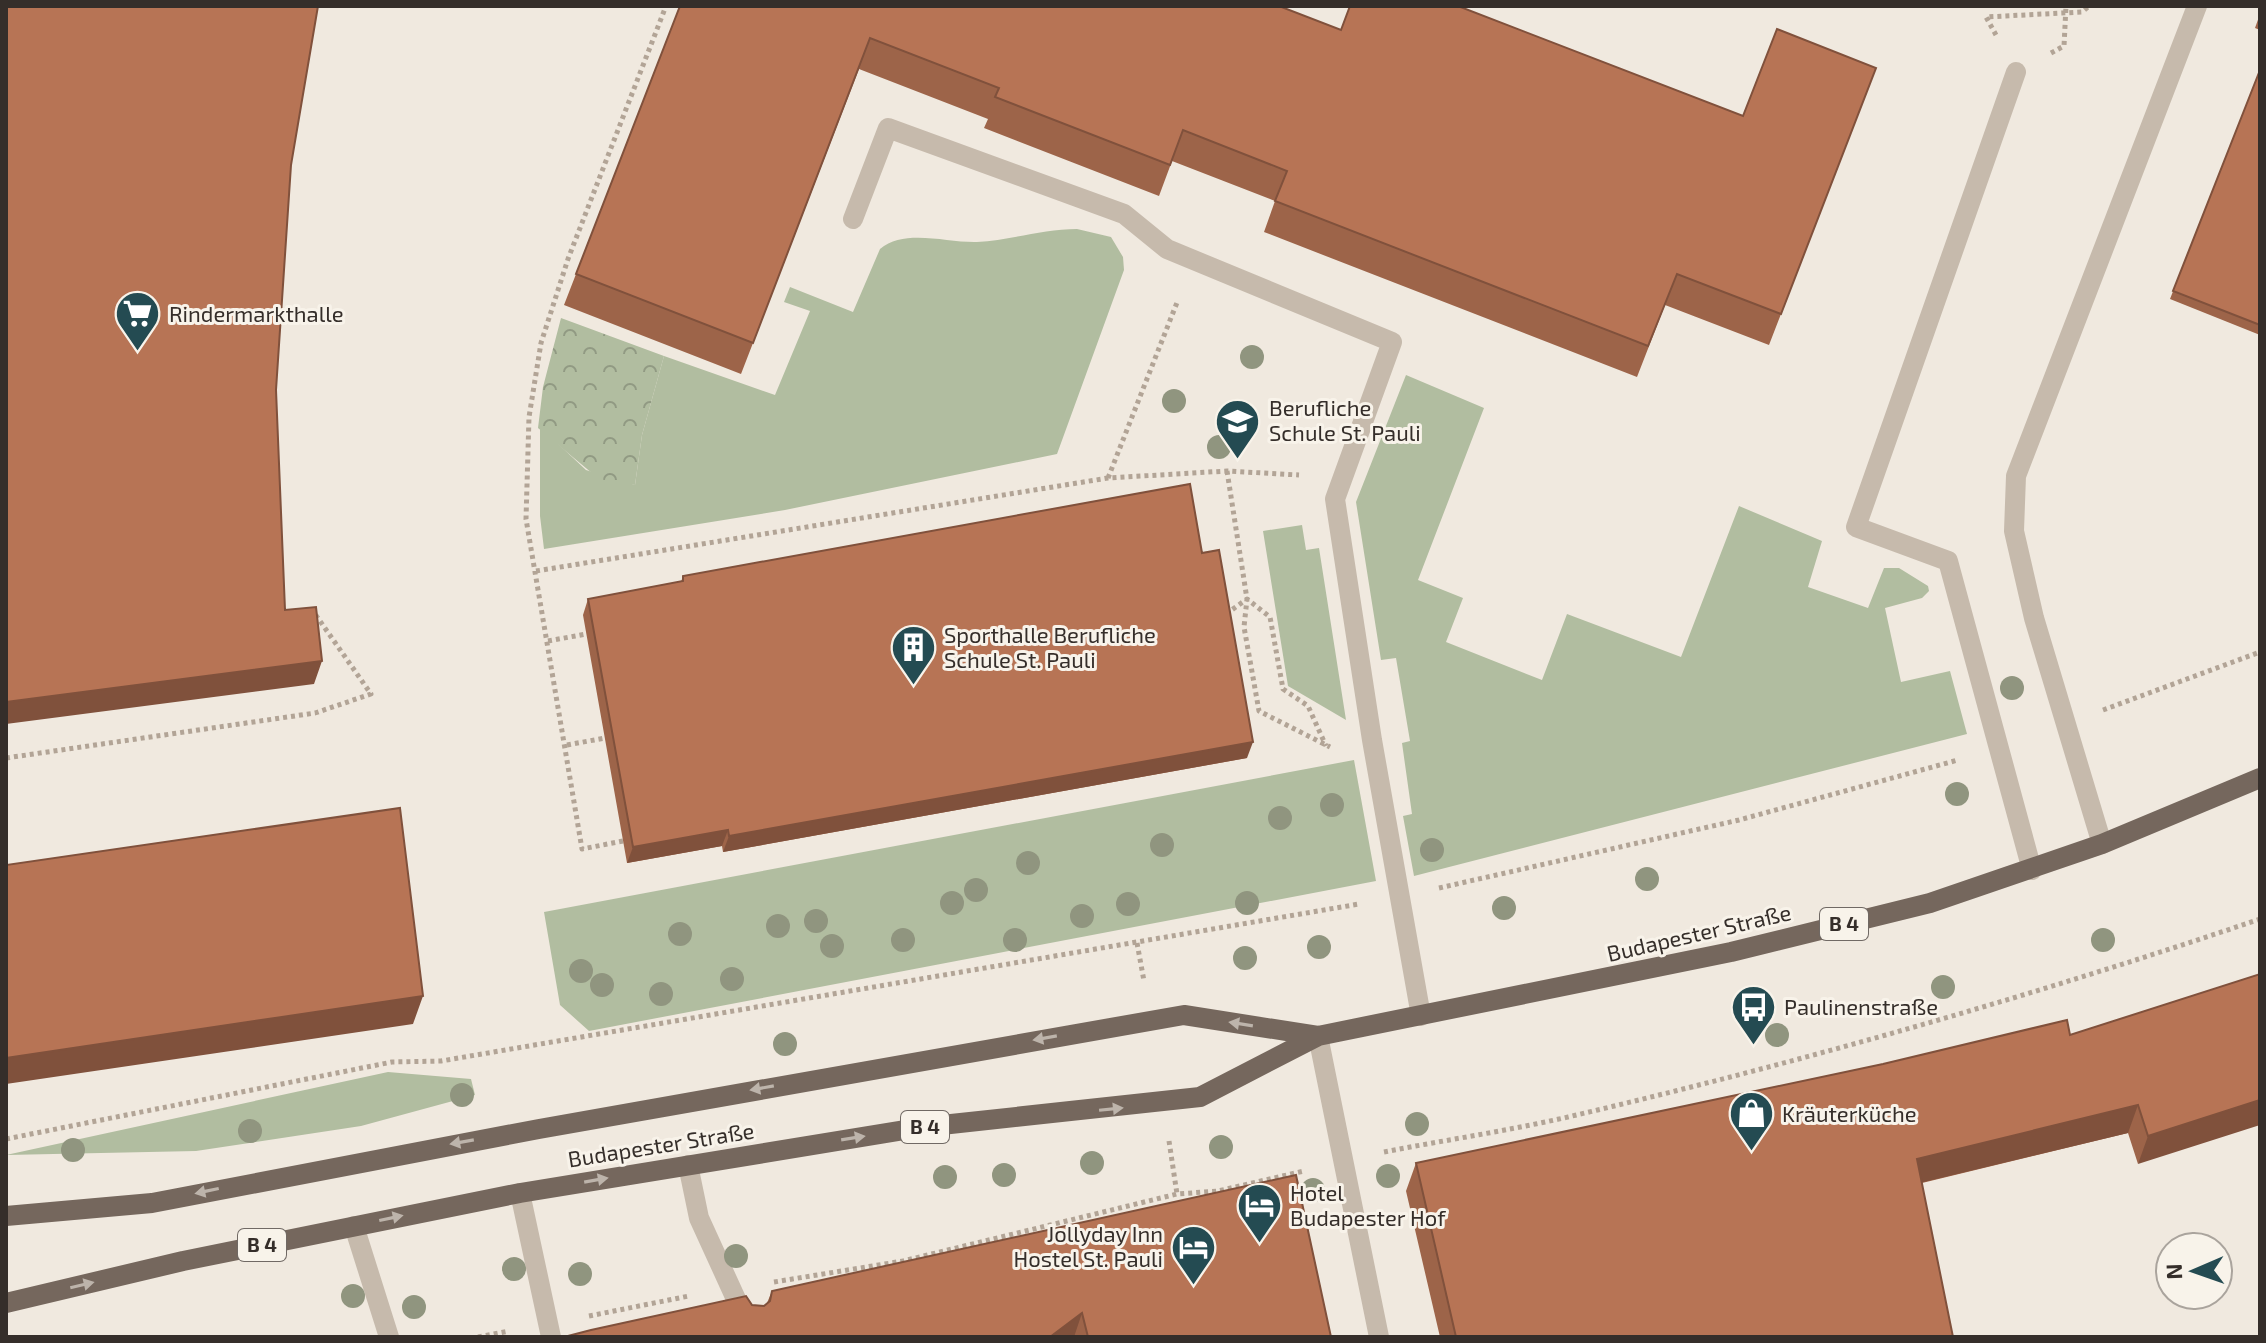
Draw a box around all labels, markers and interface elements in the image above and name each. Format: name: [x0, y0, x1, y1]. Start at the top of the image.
supermarket icon: Rindermarkthalle: [114, 290, 162, 353]
place label: Rindermarkthalle: [169, 300, 344, 326]
place label: Berufliche Schule St. Pauli: [1269, 394, 1421, 445]
school or university icon: Berufliche Schule St. Pauli: [1214, 397, 1262, 460]
place label: Sporthalle Berufliche Schule St. Pauli: [944, 621, 1156, 672]
building icon: Sporthalle Berufliche Schule St. Pauli: [889, 624, 937, 687]
street label: Budapester Straße: [1604, 898, 1793, 966]
road number: B 4: [1820, 908, 1868, 940]
bus stop icon: Paulinenstraße: [1729, 983, 1777, 1046]
place label: Paulinenstraße: [1784, 993, 1938, 1019]
one-way arrow: [1229, 1017, 1254, 1030]
one-way arrow: [1032, 1033, 1057, 1045]
one-way arrow: [749, 1083, 774, 1095]
shop icon: Kräuterküche: [1727, 1090, 1775, 1153]
place label: Kräuterküche: [1782, 1100, 1917, 1126]
one-way arrow: [1099, 1102, 1124, 1115]
road number: B 4: [901, 1111, 949, 1143]
street label: Budapester Straße: [566, 1116, 756, 1172]
one-way arrow: [841, 1132, 866, 1144]
one-way arrow: [449, 1137, 474, 1149]
one-way arrow: [584, 1174, 609, 1186]
place label: Hotel Budapester Hof: [1290, 1179, 1446, 1230]
hotel icon: Hotel Budapester Hof: [1235, 1182, 1283, 1245]
one-way arrow: [194, 1185, 219, 1198]
one-way arrow: [378, 1211, 403, 1224]
place label: Jollyday Inn Hostel St. Pauli: [1014, 1220, 1163, 1271]
hotel icon: Jollyday Inn Hostel St. Pauli: [1170, 1223, 1218, 1286]
road number: B 4: [238, 1229, 286, 1261]
north arrow: [2154, 1231, 2234, 1311]
text: N: [2160, 1263, 2186, 1280]
one-way arrow: [70, 1279, 95, 1291]

